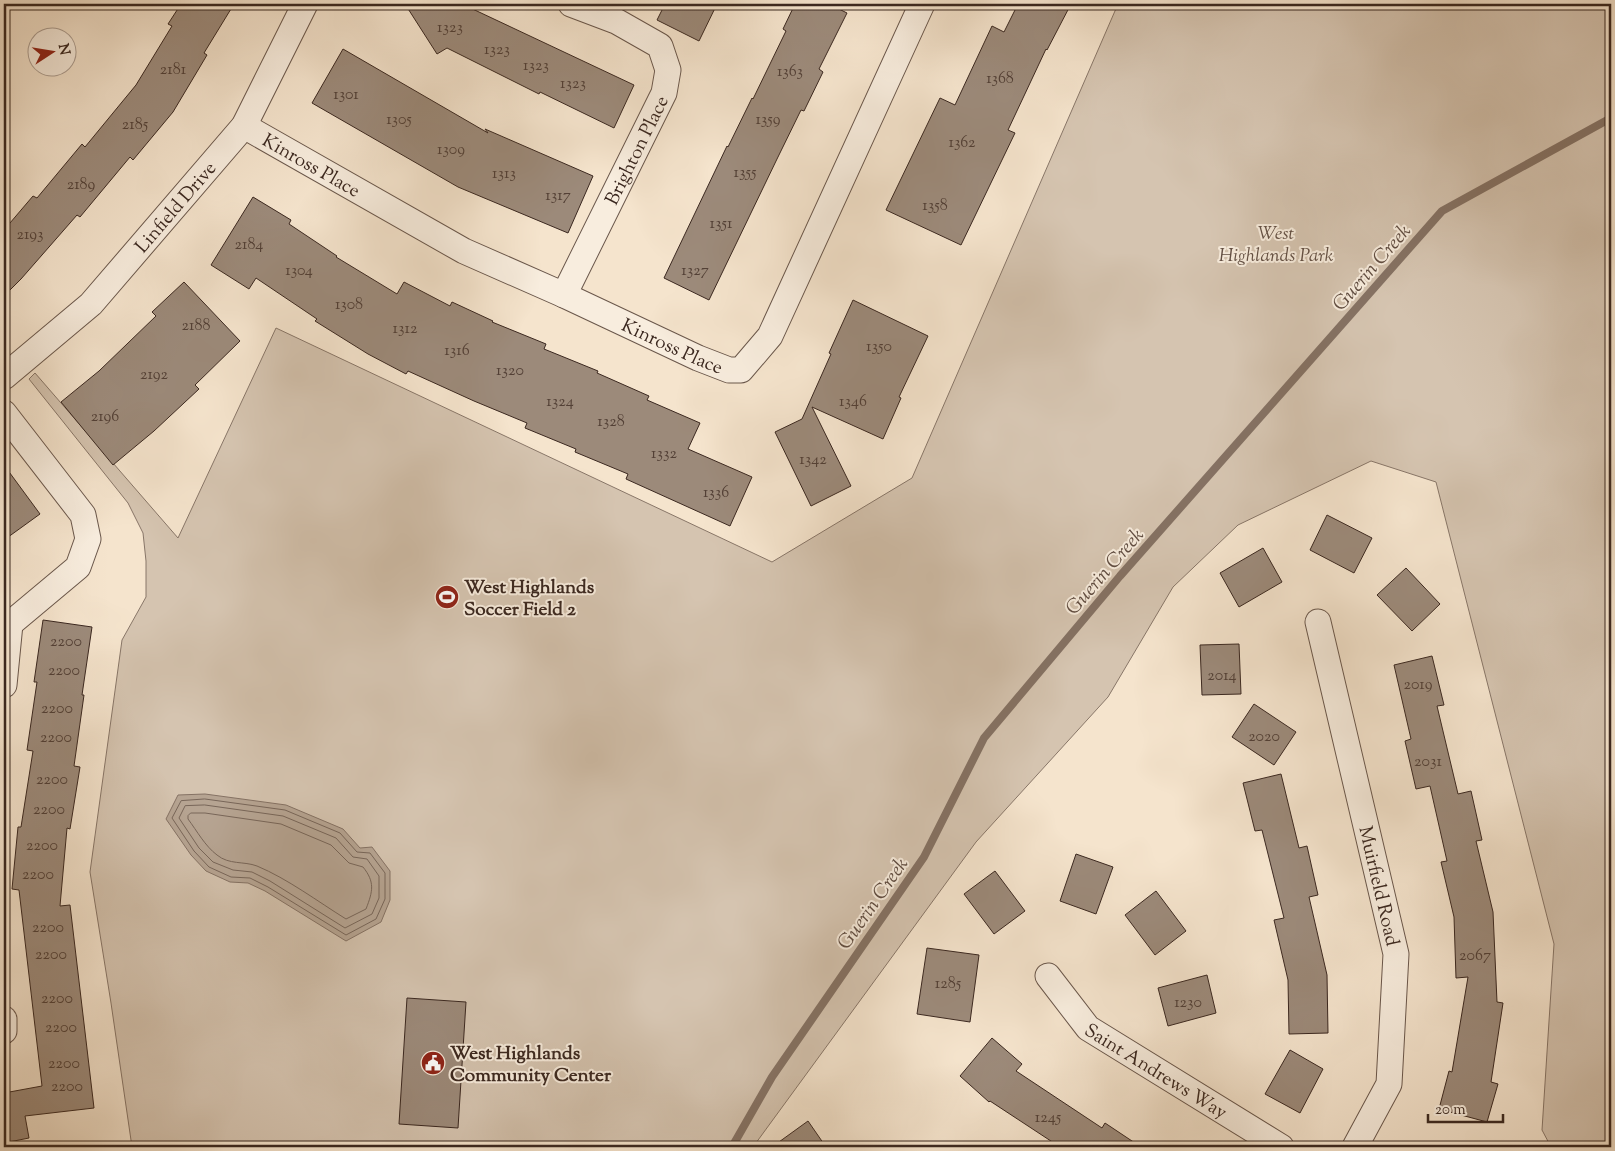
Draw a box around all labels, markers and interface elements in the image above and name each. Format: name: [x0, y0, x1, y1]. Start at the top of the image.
house number: 1323: [437, 17, 463, 40]
north arrow: [28, 28, 78, 78]
house number: 1323: [484, 39, 510, 62]
text: N: [52, 42, 74, 57]
house number: 1323: [523, 55, 549, 78]
house number: 2181: [160, 59, 187, 82]
house number: 1363: [777, 61, 803, 84]
house number: 1368: [986, 68, 1014, 91]
house number: 1323: [560, 73, 586, 96]
house number: 1301: [333, 84, 359, 107]
street label: Brighton Place: [600, 92, 677, 210]
house number: 1305: [386, 109, 412, 132]
house number: 1359: [755, 109, 781, 132]
house number: 2185: [122, 114, 149, 137]
street label: Kinross Place: [257, 128, 365, 205]
house number: 1362: [948, 132, 976, 155]
house number: 1309: [437, 139, 465, 162]
street label: Linfield Drive: [130, 157, 224, 260]
house number: 1355: [734, 162, 757, 185]
house number: 1313: [492, 163, 516, 186]
house number: 2189: [67, 174, 96, 197]
house number: 1317: [545, 185, 571, 208]
house number: 1358: [922, 195, 948, 218]
house number: 1351: [710, 213, 733, 236]
water label: Guerin Creek: [1327, 219, 1419, 318]
park label: West Highlands Park: [1219, 221, 1334, 270]
house number: 2193: [16, 224, 44, 247]
house number: 2184: [235, 234, 263, 257]
house number: 1304: [285, 260, 313, 283]
house number: 1327: [681, 260, 709, 283]
house number: 1308: [335, 294, 363, 317]
street label: Kinross Place: [616, 313, 726, 382]
house number: 2188: [182, 315, 210, 338]
house number: 1312: [393, 318, 418, 341]
house number: 1350: [866, 336, 892, 359]
house number: 1316: [444, 340, 470, 363]
house number: 1320: [496, 360, 524, 383]
house number: 2192: [140, 364, 169, 387]
house number: 1324: [546, 391, 574, 414]
house number: 1346: [839, 391, 867, 414]
house number: 2196: [91, 406, 119, 429]
house number: 1328: [597, 411, 625, 434]
house number: 1332: [651, 443, 677, 466]
house number: 1342: [799, 449, 827, 472]
house number: 1336: [703, 482, 729, 505]
water label: Guerin Creek: [1060, 523, 1152, 622]
place label: West Highlands Soccer Field 2: [464, 575, 595, 624]
sports icon: West Highlands Soccer Field 2: [434, 584, 460, 610]
house number: 2200: [50, 631, 82, 654]
house number: 2200: [48, 660, 80, 683]
house number: 2014: [1207, 665, 1237, 688]
house number: 2019: [1404, 674, 1433, 697]
house number: 2200: [41, 698, 73, 721]
house number: 2020: [1248, 726, 1280, 749]
house number: 2200: [40, 727, 72, 750]
house number: 2031: [1414, 751, 1442, 774]
house number: 2200: [36, 769, 68, 792]
house number: 2200: [33, 799, 65, 822]
street label: Muirfield Road: [1350, 824, 1405, 949]
house number: 2200: [26, 835, 58, 858]
water label: Guerin Creek: [832, 852, 917, 957]
house number: 2200: [22, 864, 54, 887]
house number: 2200: [32, 917, 64, 940]
house number: 2200: [35, 944, 67, 967]
house number: 2067: [1459, 945, 1491, 968]
house number: 1285: [935, 973, 962, 996]
house number: 2200: [41, 988, 73, 1011]
house number: 1230: [1174, 992, 1202, 1015]
house number: 2200: [45, 1017, 77, 1040]
street label: Saint Andrews Way: [1078, 1018, 1232, 1127]
place label: West Highlands Community Center: [450, 1041, 612, 1090]
public building icon: West Highlands Community Center: [420, 1050, 446, 1076]
house number: 2200: [48, 1053, 80, 1076]
house number: 2200: [51, 1076, 83, 1099]
scale bar: [1428, 1091, 1502, 1123]
text: 20 m: [1435, 1100, 1466, 1121]
house number: 1245: [1035, 1107, 1062, 1130]

